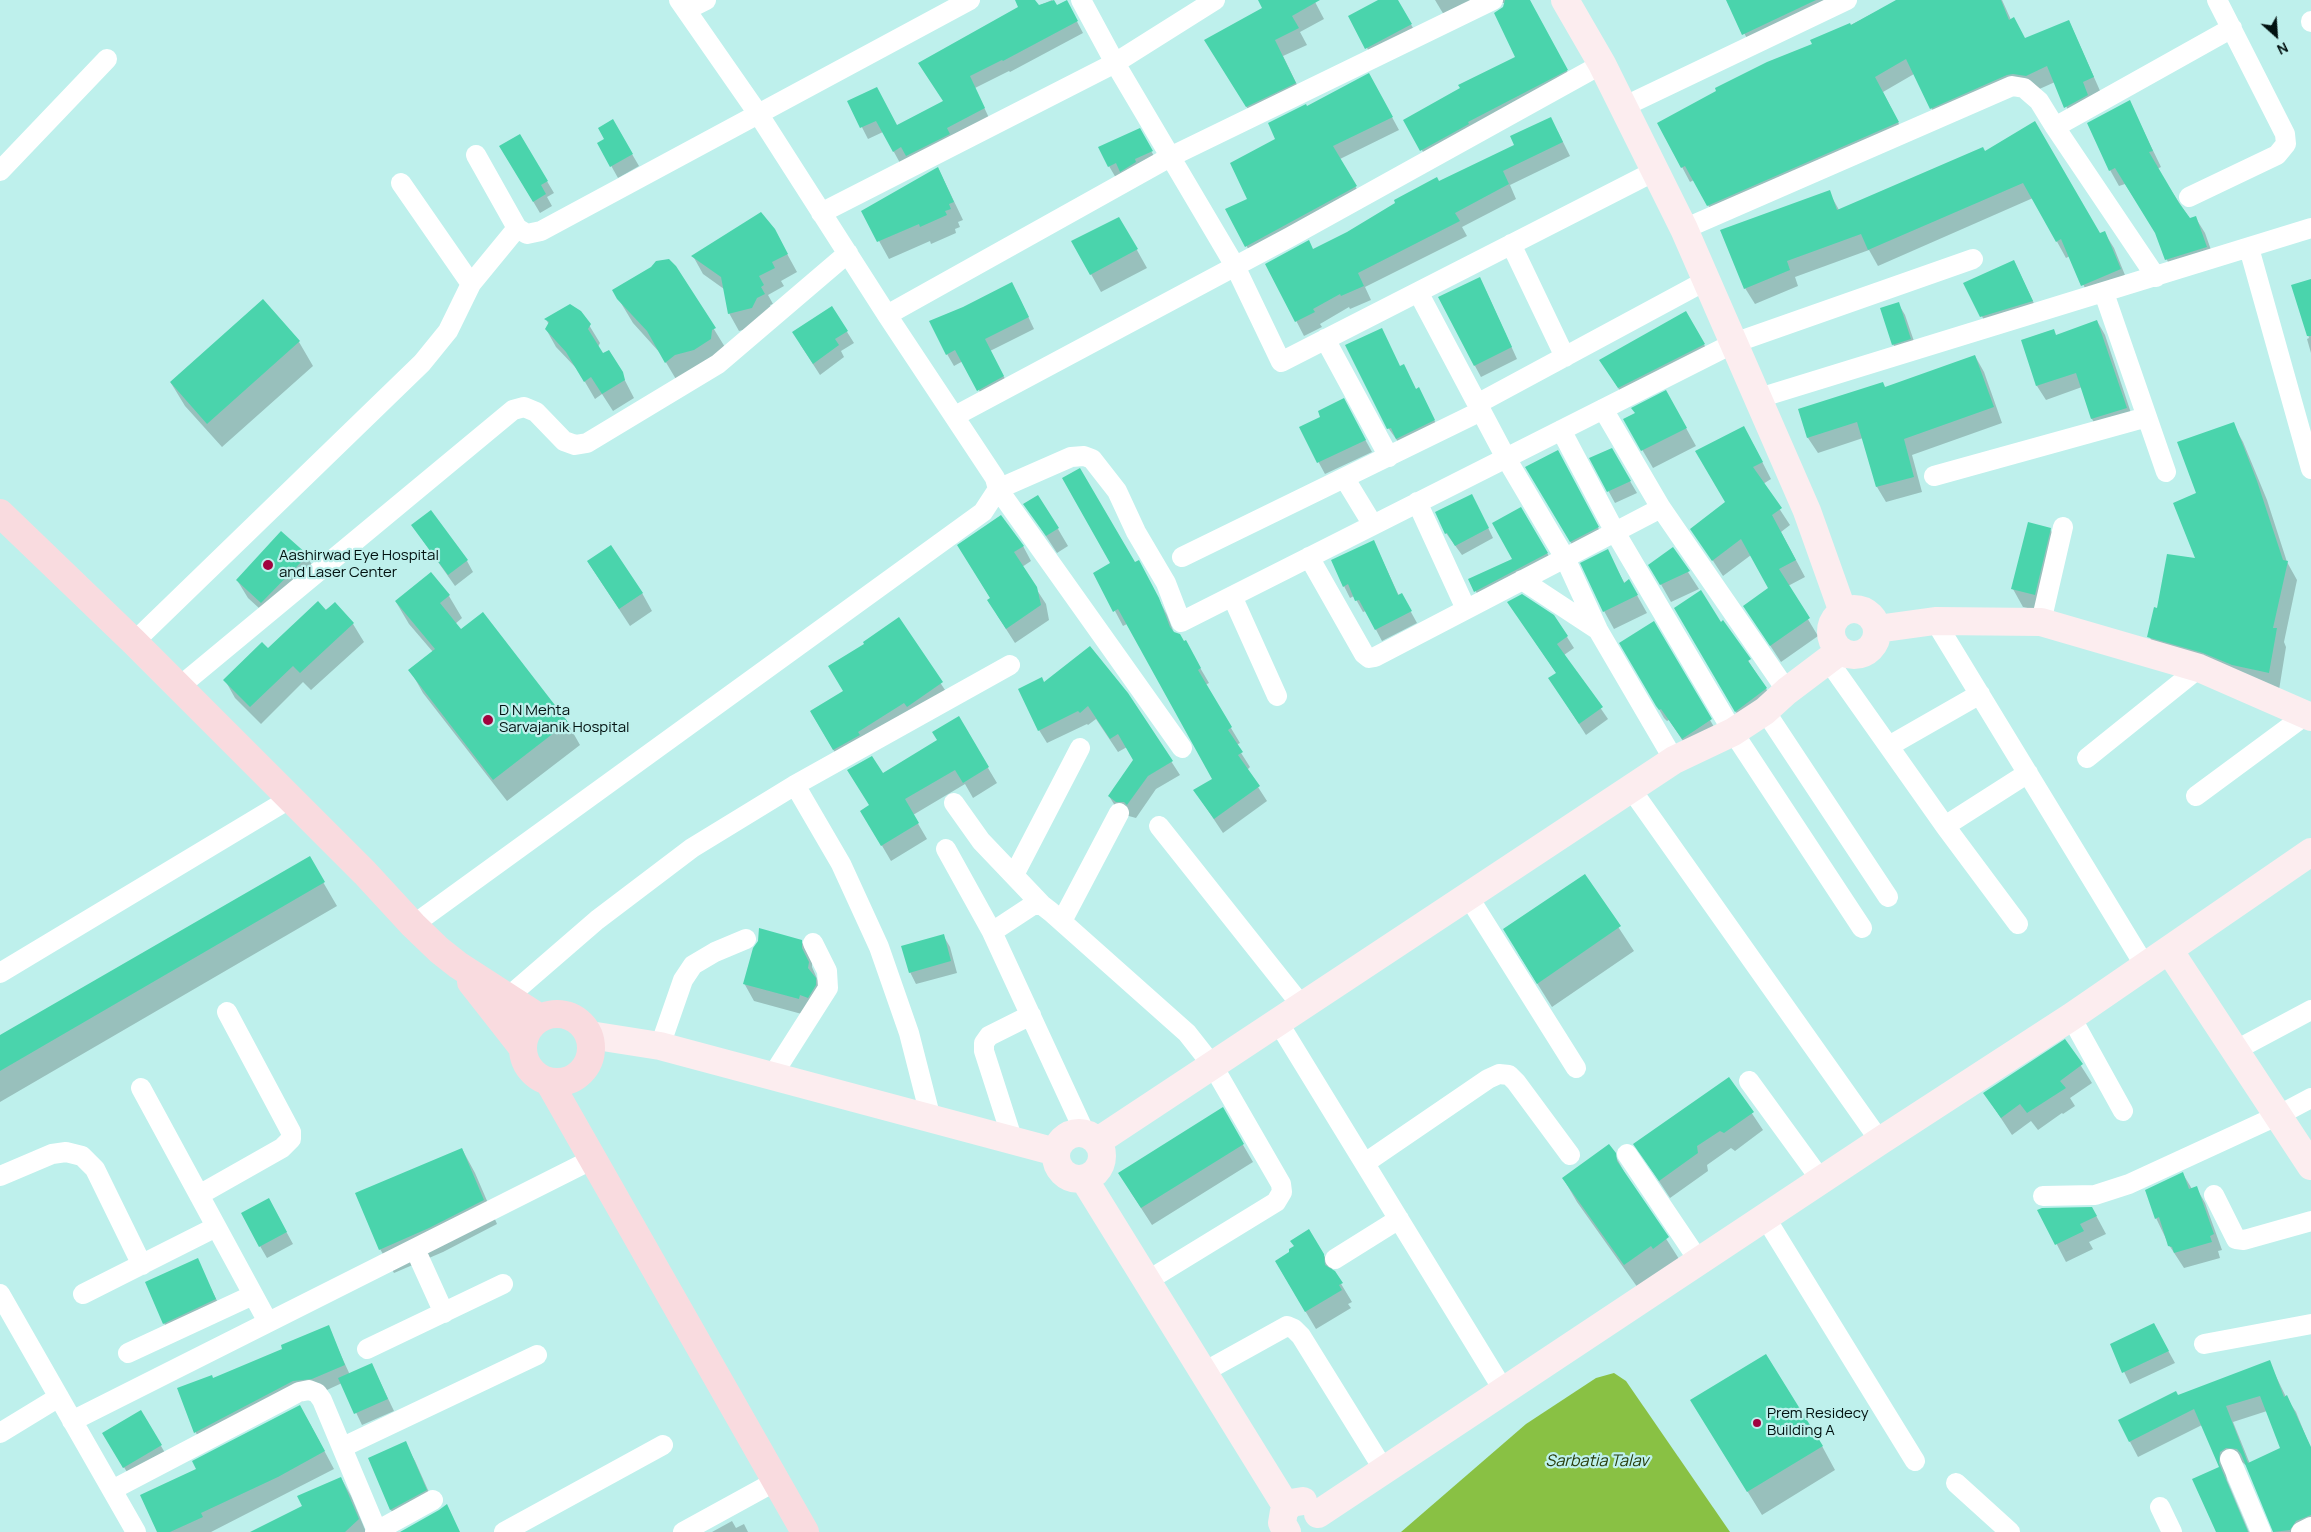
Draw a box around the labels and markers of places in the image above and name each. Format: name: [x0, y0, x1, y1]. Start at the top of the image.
place label: Aashirwad Eye Hospital and Laser Center: [279, 547, 439, 582]
marker: Aashirwad Eye Hospital and Laser Center: [261, 558, 275, 572]
place label: D N Mehta Sarvajanik Hospital: [499, 702, 630, 737]
marker: D N Mehta Sarvajanik Hospital: [481, 713, 495, 727]
place label: Prem Residecy Building A: [1767, 1405, 1869, 1440]
marker: Prem Residecy Building A: [1751, 1417, 1763, 1429]

